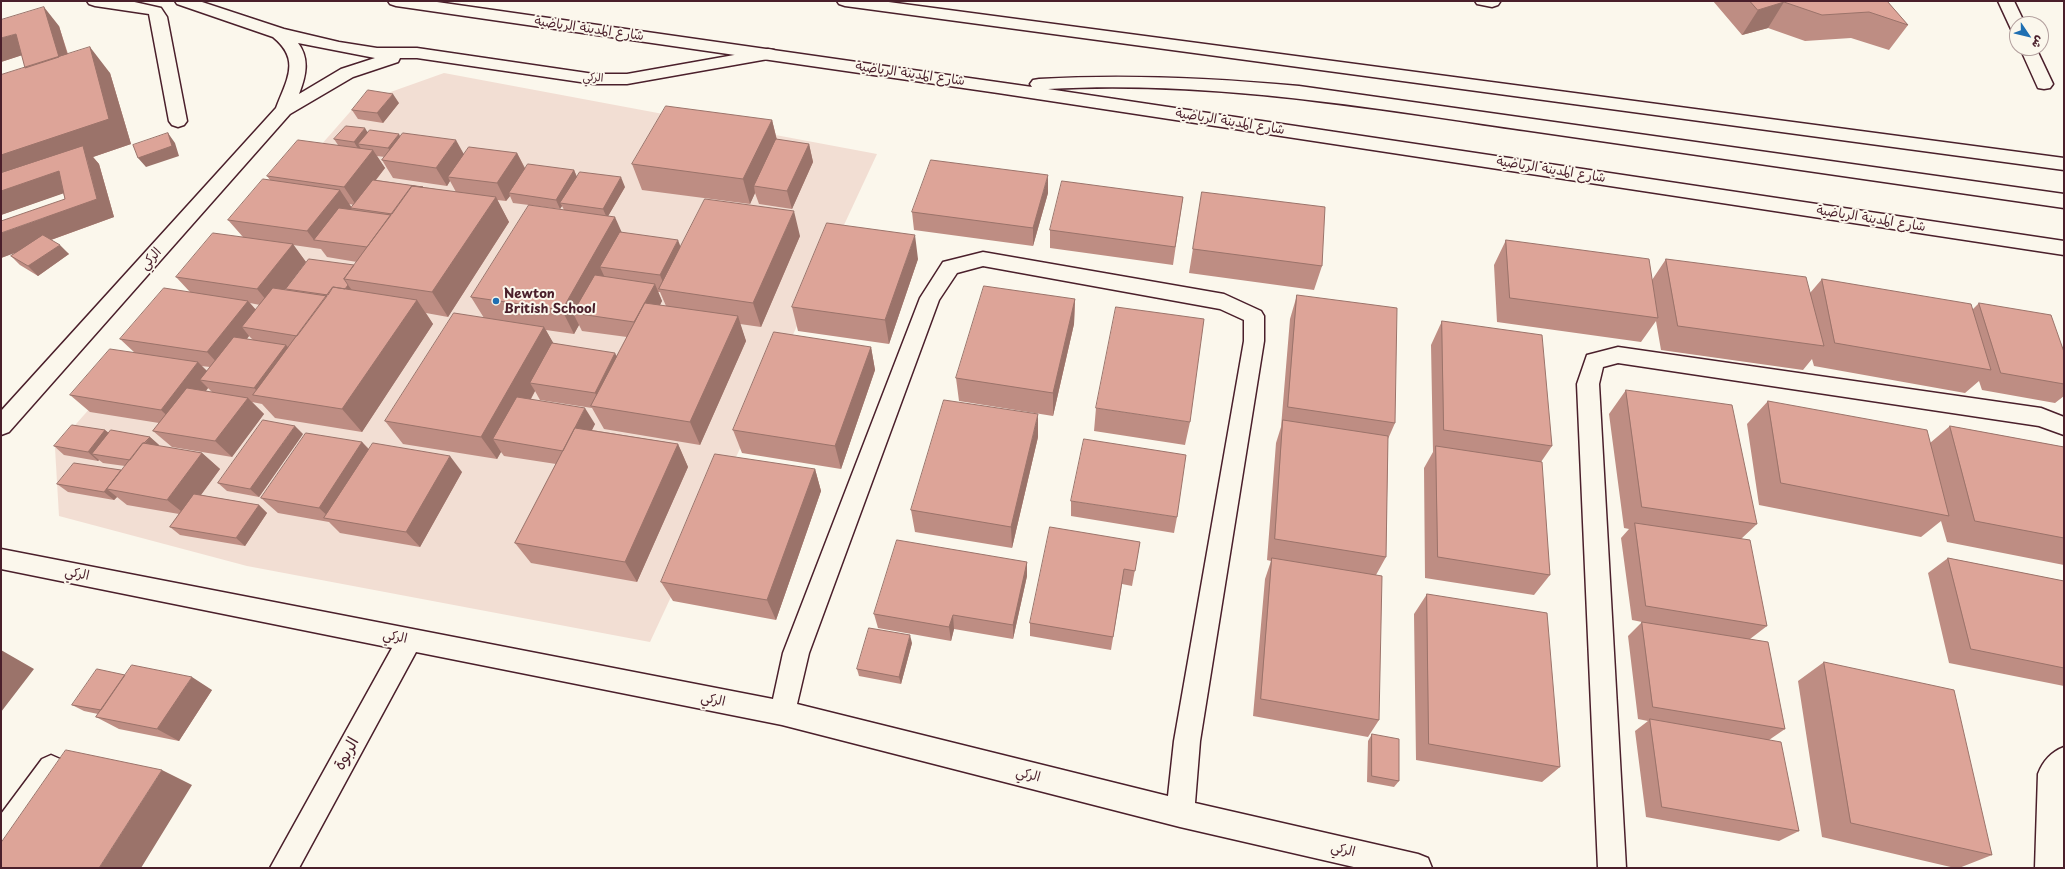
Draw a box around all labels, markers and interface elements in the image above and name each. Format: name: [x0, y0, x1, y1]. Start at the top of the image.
street label: شارع المدينة الرياضية: [533, 14, 645, 44]
north arrow: [2009, 16, 2049, 56]
text: ش: [2028, 33, 2049, 52]
street label: شارع المدينة الرياضية: [854, 59, 966, 89]
street label: الركي: [582, 71, 604, 85]
street label: شارع المدينة الرياضية: [1174, 106, 1286, 138]
street label: شارع المدينة الرياضية: [1495, 154, 1607, 186]
street label: شارع المدينة الرياضية: [1815, 203, 1927, 235]
street label: الركي: [137, 245, 165, 273]
place label: Newton British School: [504, 286, 596, 317]
marker: Newton British School: [491, 296, 501, 306]
street label: الركي: [64, 564, 90, 584]
street label: الركي: [382, 627, 408, 647]
street label: الركي: [700, 690, 726, 710]
street label: الربوة: [330, 734, 364, 774]
street label: الركي: [1014, 764, 1042, 786]
street label: الركي: [1329, 840, 1357, 860]

